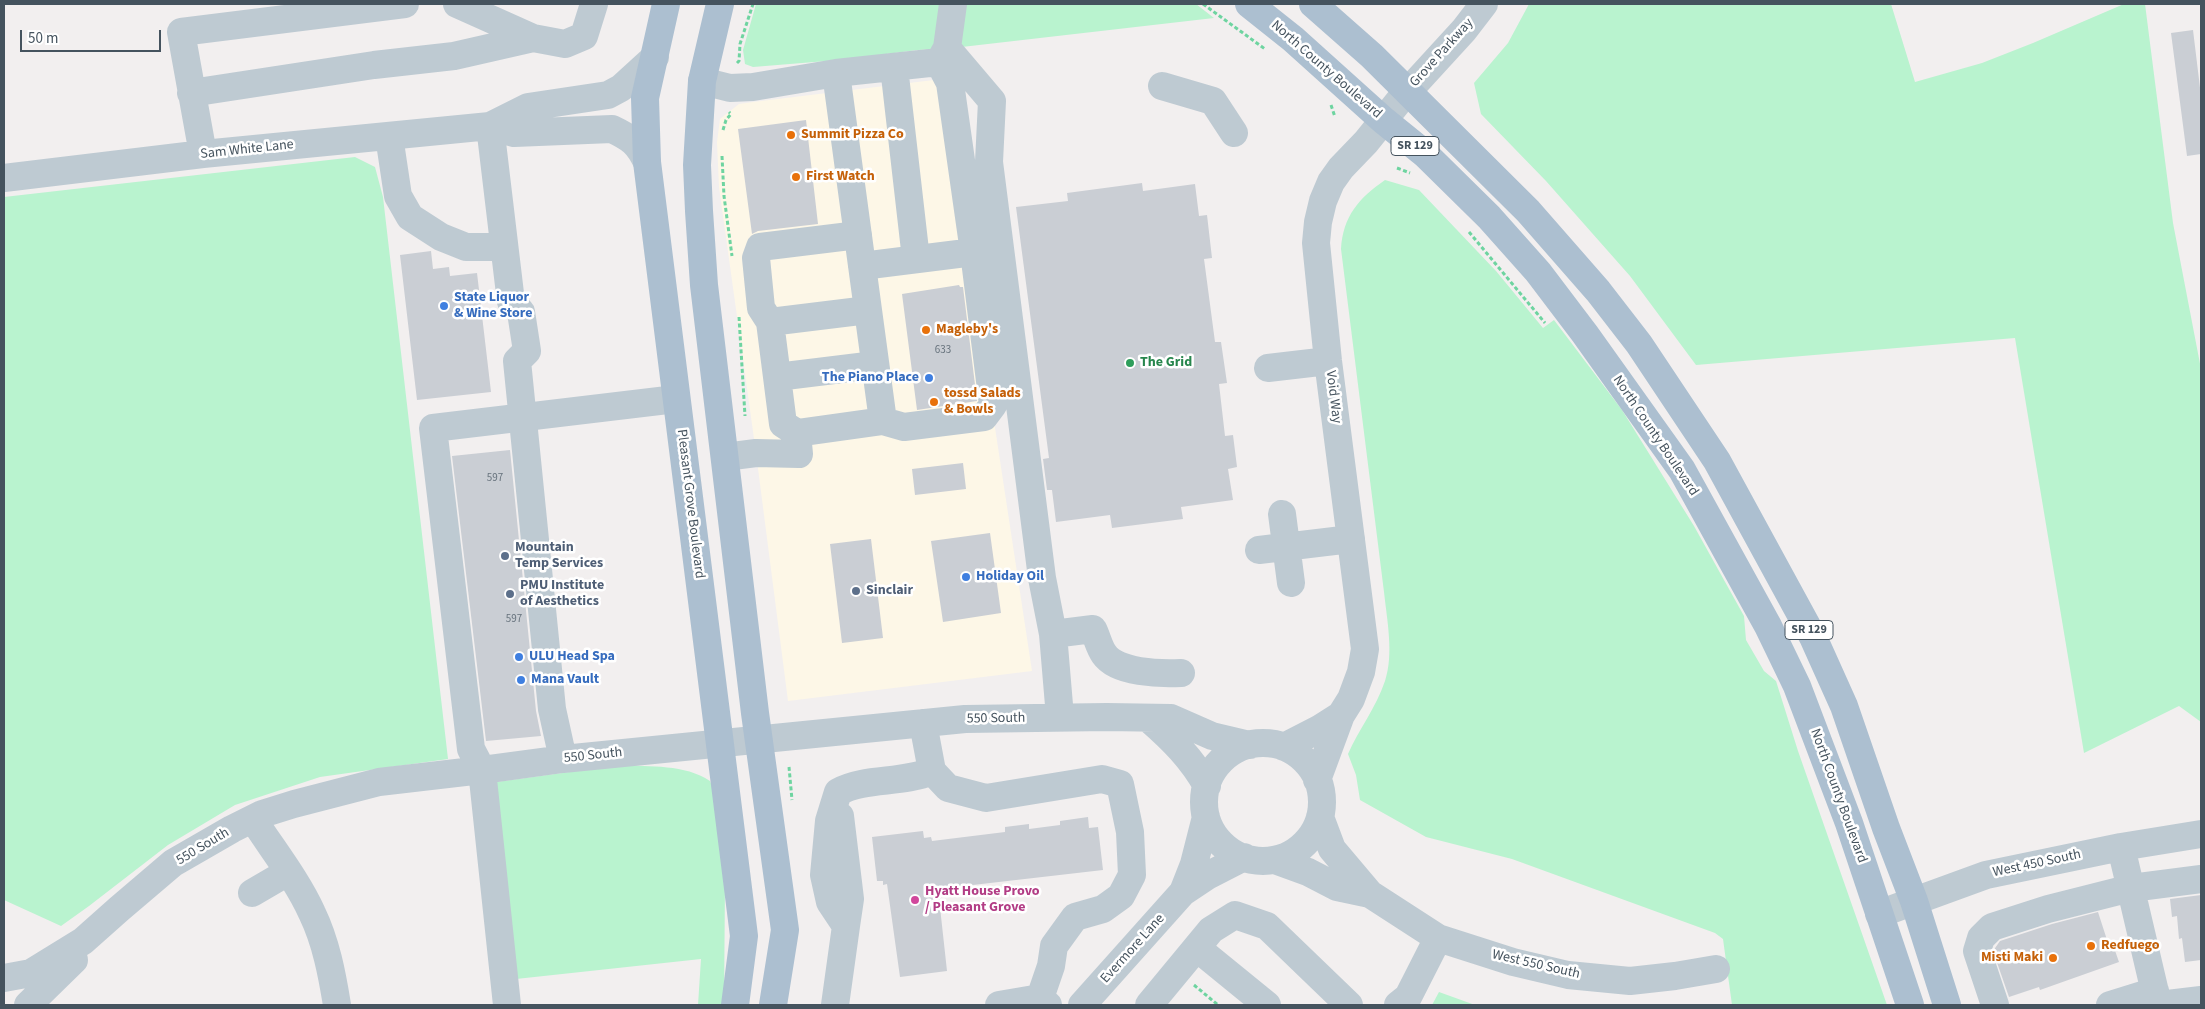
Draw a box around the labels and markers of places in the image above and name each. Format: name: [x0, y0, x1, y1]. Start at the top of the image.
place label: Summit Pizza Co: [801, 127, 904, 143]
marker: Summit Pizza Co: [785, 129, 797, 141]
place label: First Watch: [806, 169, 875, 185]
marker: First Watch: [790, 171, 802, 183]
place label: State Liquor & Wine Store: [454, 290, 532, 322]
marker: State Liquor & Wine Store: [438, 300, 450, 312]
place label: Magleby's: [936, 322, 998, 338]
marker: Magleby's: [920, 324, 932, 336]
place label: The Grid: [1140, 355, 1192, 371]
marker: The Grid: [1124, 357, 1136, 369]
place label: The Piano Place: [822, 370, 919, 386]
marker: The Piano Place: [923, 372, 935, 384]
place label: tossd Salads & Bowls: [944, 386, 1021, 418]
marker: tossd Salads & Bowls: [928, 396, 940, 408]
place label: Mountain Temp Services: [515, 540, 603, 572]
marker: Mountain Temp Services: [499, 550, 511, 562]
place label: Holiday Oil: [976, 569, 1044, 585]
marker: Holiday Oil: [960, 571, 972, 583]
place label: PMU Institute of Aesthetics: [520, 578, 604, 610]
place label: Sinclair: [866, 583, 913, 599]
marker: Sinclair: [850, 585, 862, 597]
marker: PMU Institute of Aesthetics: [504, 588, 516, 600]
place label: ULU Head Spa: [529, 649, 615, 665]
marker: ULU Head Spa: [513, 651, 525, 663]
place label: Mana Vault: [531, 672, 599, 688]
marker: Mana Vault: [515, 674, 527, 686]
place label: Hyatt House Provo / Pleasant Grove: [925, 884, 1040, 916]
marker: Hyatt House Provo / Pleasant Grove: [909, 894, 921, 906]
place label: Redfuego: [2101, 938, 2160, 954]
marker: Redfuego: [2085, 940, 2097, 952]
place label: Misti Maki: [1981, 950, 2043, 966]
marker: Misti Maki: [2047, 952, 2059, 964]

